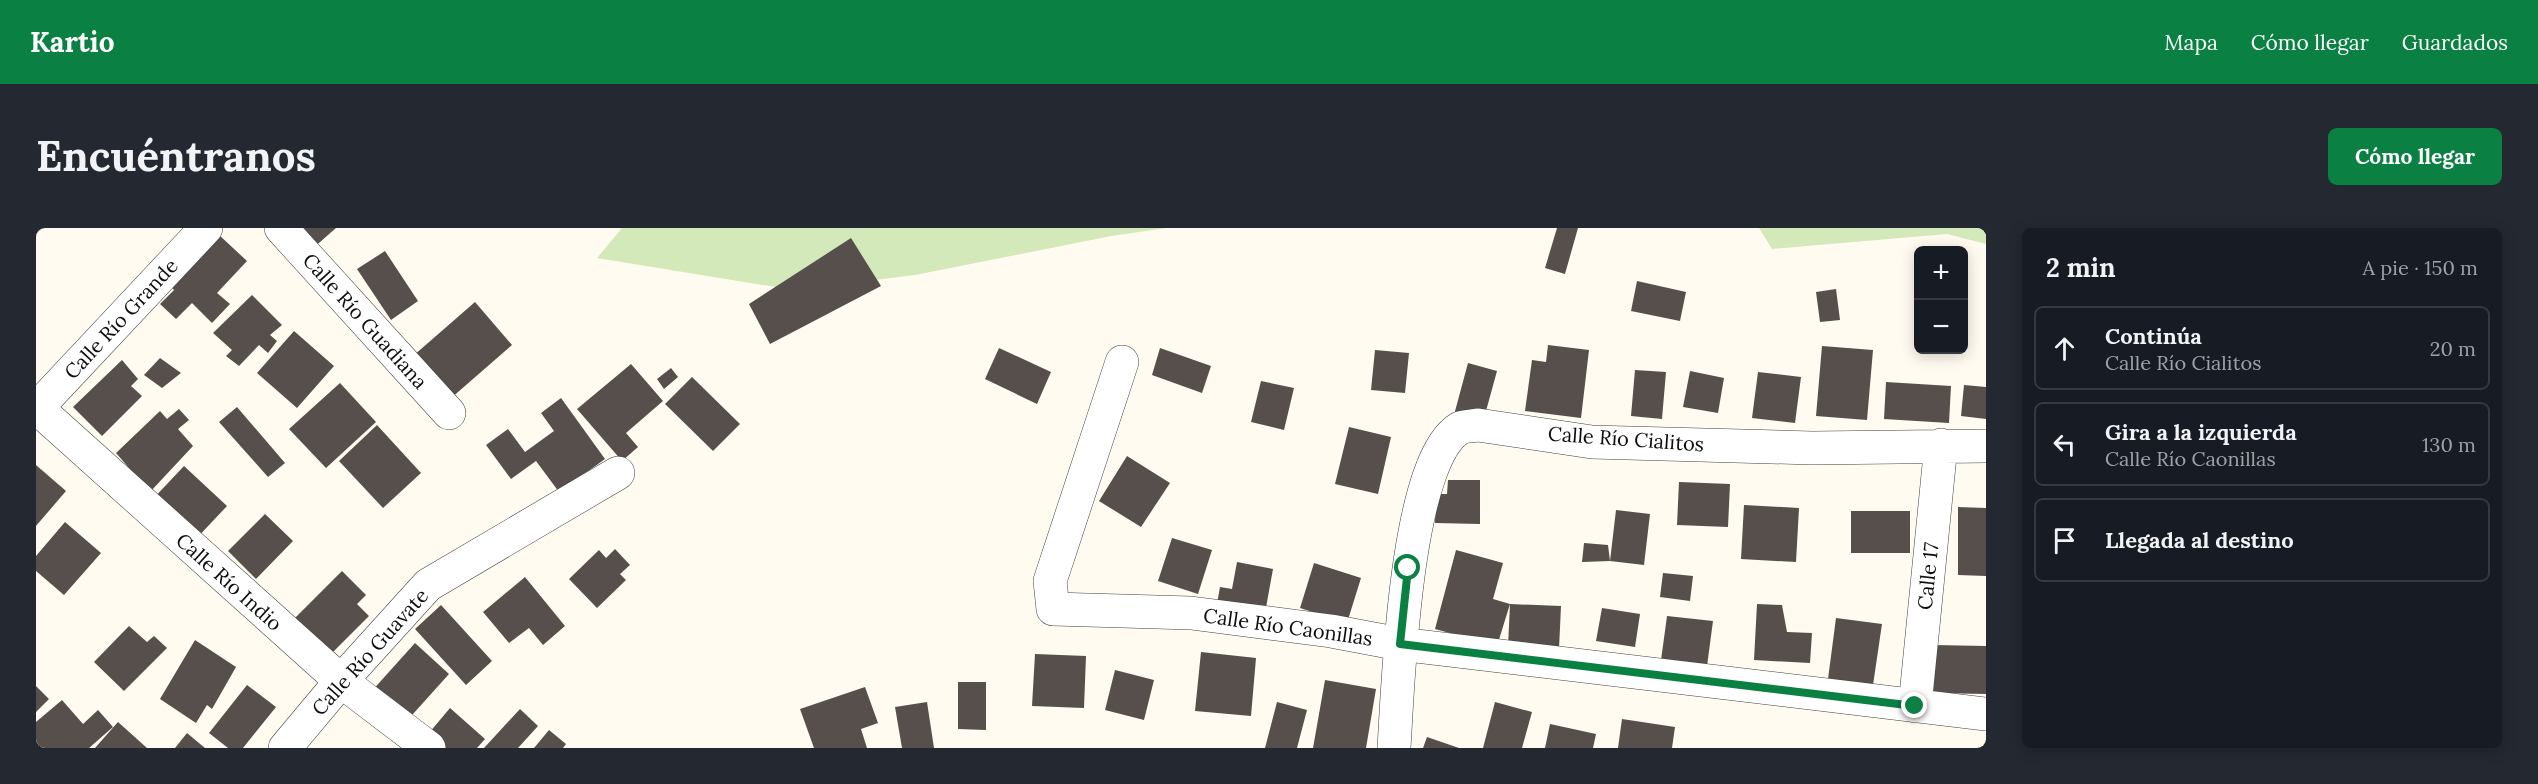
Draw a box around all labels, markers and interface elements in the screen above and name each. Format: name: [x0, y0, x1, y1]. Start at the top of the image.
text: Kartio: [30, 24, 114, 60]
text: Mapa: [2164, 29, 2218, 56]
text: Cómo llegar: [2251, 29, 2369, 56]
text: Guardados: [2402, 29, 2508, 56]
button: Cómo llegar: [2328, 128, 2502, 185]
text: Encuéntranos: [36, 129, 316, 183]
map controls: [1914, 246, 1968, 354]
button: +: [1914, 246, 1968, 300]
street label: Calle Río Guadiana: [298, 248, 433, 394]
text: 2 min: [2046, 251, 2116, 284]
street label: Calle Río Grande: [58, 253, 183, 384]
text: A pie · 150 m: [2363, 255, 2478, 280]
button: −: [1914, 300, 1968, 354]
text: Continúa: [2105, 322, 2202, 350]
icon: ahead: [2048, 332, 2081, 365]
text: 20 m: [2430, 336, 2476, 361]
text: Calle Río Cialitos: [2105, 350, 2261, 375]
text: Gira a la izquierda: [2105, 418, 2297, 446]
street label: Calle Río Cialitos: [1547, 421, 1705, 456]
icon: left: [2048, 428, 2081, 461]
text: 130 m: [2422, 432, 2476, 457]
text: Calle Río Caonillas: [2105, 446, 2276, 471]
icon: arrive: [2048, 524, 2081, 557]
text: Llegada al destino: [2105, 526, 2294, 554]
street label: Calle Río Indio: [171, 527, 288, 636]
street label: Calle 17: [1912, 541, 1943, 611]
route start: [1394, 554, 1420, 580]
street label: Calle Río Guavate: [306, 583, 433, 720]
street label: Calle Río Caonillas: [1202, 602, 1374, 651]
route end: [1901, 692, 1927, 718]

